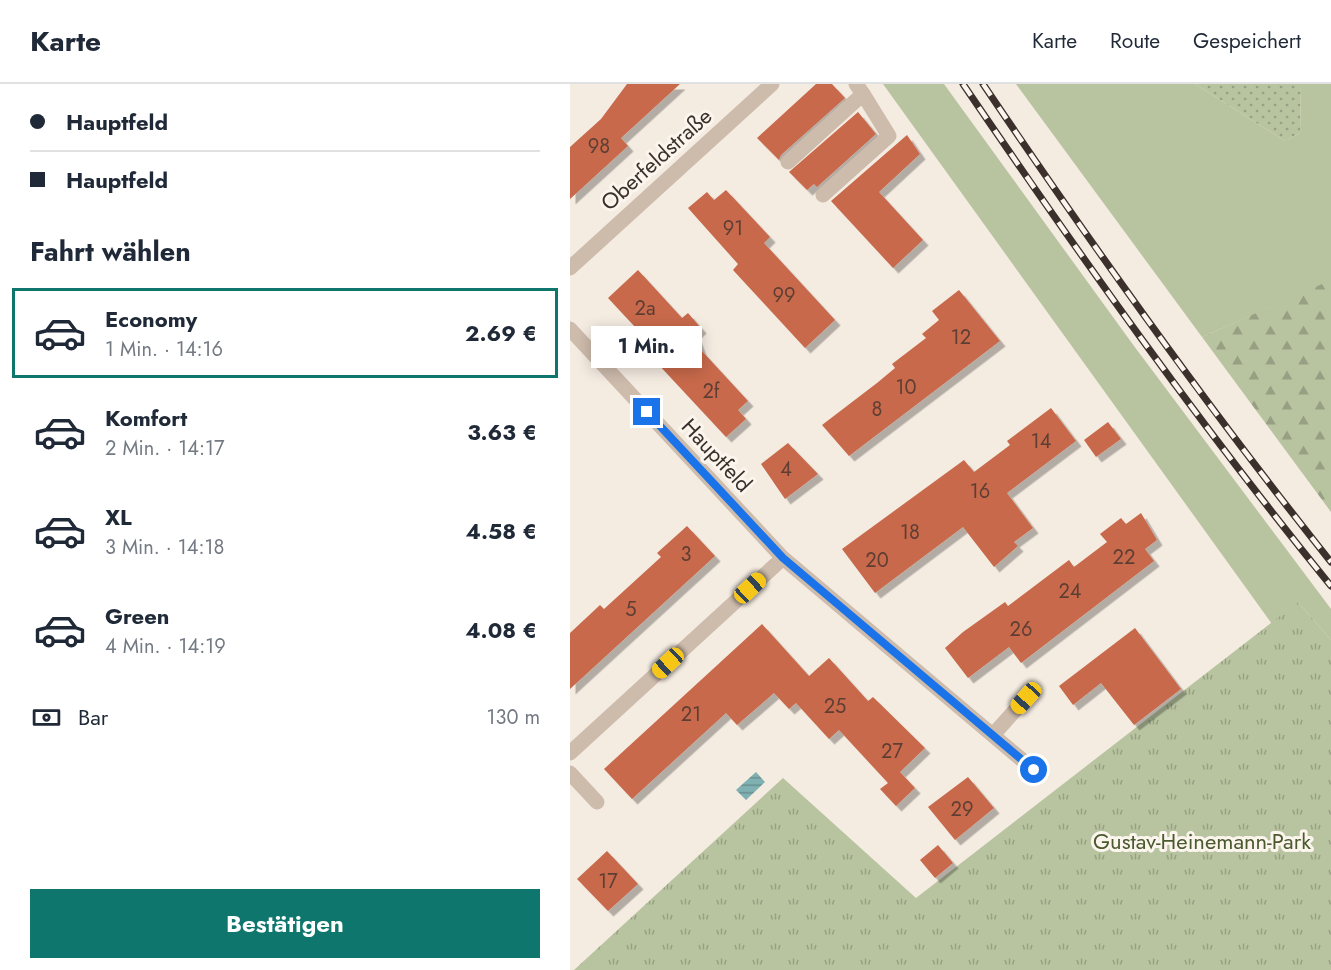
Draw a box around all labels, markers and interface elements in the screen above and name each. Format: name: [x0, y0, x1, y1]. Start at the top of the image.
text: Karte: [30, 21, 101, 62]
text: Karte: [1032, 26, 1077, 56]
text: Route: [1110, 26, 1160, 56]
text: Gespeichert: [1193, 26, 1301, 56]
street label: Oberfeldstraße: [593, 100, 719, 218]
text: Hauptfeld: [66, 106, 168, 138]
house number: 98: [588, 132, 610, 161]
text: Hauptfeld: [66, 164, 168, 196]
house number: 91: [723, 214, 743, 243]
text: Fahrt wählen: [30, 232, 191, 271]
house number: 99: [772, 281, 796, 310]
house number: 2a: [635, 294, 656, 323]
text: Economy: [105, 303, 197, 335]
icon: car: [33, 306, 87, 360]
text: 2.69 €: [465, 317, 537, 349]
house number: 12: [951, 323, 971, 352]
callout: 1 Min.: [592, 325, 702, 367]
text: 1 Min.: [618, 332, 675, 361]
text: 1 Min. · 14:16: [105, 335, 223, 364]
house number: 10: [896, 373, 917, 402]
house number: 2f: [702, 377, 721, 406]
house number: 8: [872, 395, 882, 424]
route end: [633, 398, 660, 425]
text: Komfort: [105, 402, 187, 434]
icon: car: [33, 405, 87, 459]
street label: Hauptfeld: [674, 411, 760, 499]
text: 3.63 €: [467, 416, 537, 448]
house number: 14: [1031, 427, 1052, 456]
text: 2 Min. · 14:17: [105, 434, 224, 463]
house number: 4: [780, 455, 792, 484]
house number: 16: [970, 477, 990, 506]
text: XL: [105, 501, 132, 533]
icon: car: [33, 504, 87, 558]
text: 4.58 €: [466, 515, 537, 547]
house number: 18: [900, 518, 920, 547]
text: 3 Min. · 14:18: [105, 533, 224, 562]
house number: 3: [681, 540, 692, 569]
house number: 22: [1113, 543, 1135, 572]
house number: 20: [865, 546, 889, 575]
car: [731, 569, 769, 607]
house number: 24: [1058, 577, 1082, 606]
house number: 5: [625, 595, 637, 624]
text: Green: [105, 600, 169, 632]
icon: car: [33, 603, 87, 657]
text: 4.08 €: [465, 614, 537, 646]
house number: 26: [1010, 615, 1032, 644]
text: 4 Min. · 14:19: [105, 632, 226, 661]
car: [649, 644, 687, 682]
car: [1007, 679, 1045, 717]
house number: 25: [824, 692, 846, 721]
house number: 21: [681, 700, 701, 729]
icon: cash: [30, 701, 63, 734]
text: Bar: [78, 701, 108, 733]
text: 130 m: [486, 703, 540, 732]
house number: 27: [881, 737, 903, 766]
route start: [1020, 756, 1047, 783]
house number: 29: [951, 795, 973, 824]
park label: Gustav-Heinemann-Park: [1093, 825, 1311, 857]
house number: 17: [598, 867, 618, 896]
button: Bestätigen: [30, 889, 540, 958]

